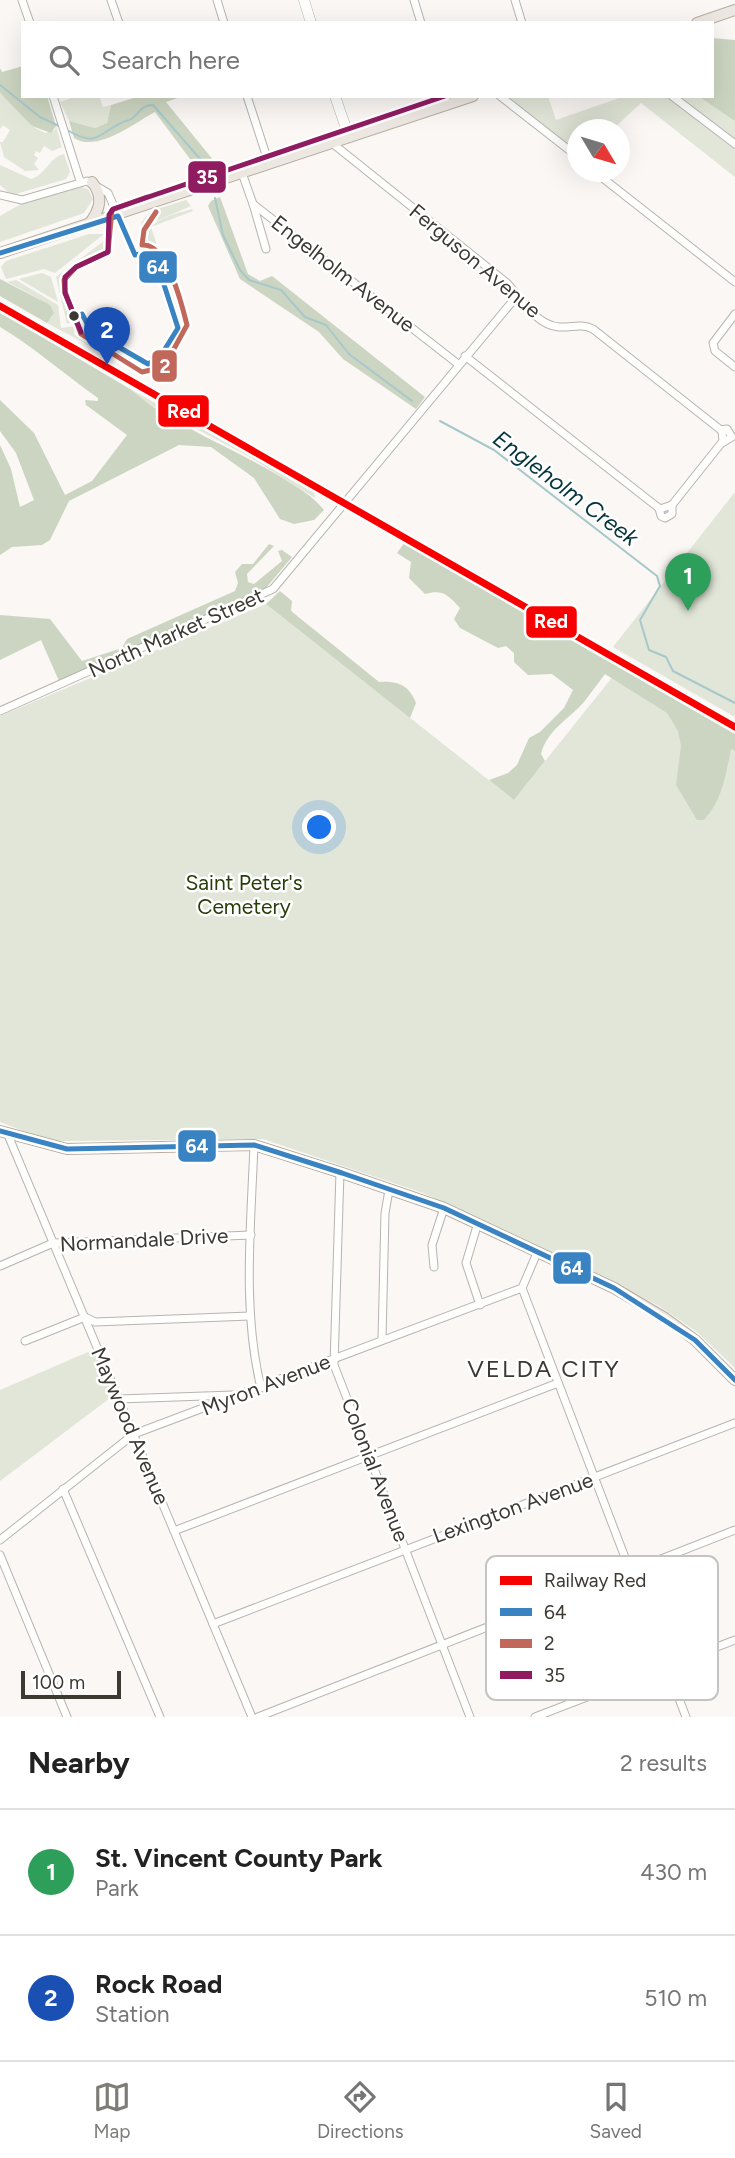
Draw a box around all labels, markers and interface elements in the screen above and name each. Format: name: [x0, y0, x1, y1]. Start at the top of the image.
search box: [21, 21, 714, 98]
icon: search: [45, 41, 83, 79]
text: Search here: [101, 44, 240, 76]
north arrow: [567, 119, 630, 182]
line badge: 35: [187, 160, 227, 194]
text: 35: [196, 166, 218, 189]
street label: Ferguson Avenue: [405, 198, 546, 323]
street label: Engelholm Avenue: [267, 210, 420, 337]
line badge: 64: [138, 250, 178, 284]
text: 64: [146, 256, 170, 279]
pin: 2: [84, 307, 130, 365]
unlabelled marker: [67, 309, 81, 323]
line badge: 2: [151, 349, 178, 383]
text: 2: [159, 355, 171, 378]
line badge: Red: [157, 394, 210, 428]
text: Red: [167, 400, 201, 423]
water label: Engleholm Creek: [488, 424, 645, 552]
pin: 1: [665, 553, 711, 611]
street label: North Market Street: [84, 583, 267, 682]
line badge: Red: [525, 605, 578, 639]
text: Red: [534, 610, 568, 633]
your location: [302, 810, 336, 844]
park label: Saint Peter's Cemetery: [185, 870, 303, 919]
line badge: 64: [177, 1129, 217, 1163]
text: 64: [185, 1135, 209, 1158]
street label: Normandale Drive: [59, 1223, 229, 1256]
line badge: 64: [552, 1251, 592, 1285]
text: 64: [560, 1257, 584, 1280]
street label: Maywood Avenue: [86, 1343, 175, 1508]
street label: Myron Avenue: [198, 1348, 334, 1421]
district label: VELDA CITY: [467, 1354, 621, 1383]
street label: Colonial Avenue: [337, 1394, 414, 1545]
street label: Lexington Avenue: [429, 1467, 597, 1548]
legend: [486, 1556, 718, 1700]
text: Railway Red: [544, 1569, 646, 1592]
text: 64: [544, 1601, 567, 1624]
text: 2: [544, 1632, 555, 1655]
text: 35: [544, 1664, 565, 1687]
scale bar: [21, 1668, 121, 1700]
text: 100 m: [32, 1671, 85, 1694]
text: Nearby: [28, 1744, 130, 1781]
text: 2 results: [620, 1749, 707, 1777]
text: St. Vincent County Park: [95, 1842, 382, 1874]
text: 1: [46, 1858, 56, 1886]
text: 430 m: [640, 1858, 707, 1886]
text: Park: [95, 1874, 139, 1902]
text: Rock Road: [95, 1968, 222, 2000]
text: 2: [44, 1984, 58, 2012]
text: 510 m: [644, 1984, 707, 2012]
text: Station: [95, 2000, 170, 2028]
tab: Map: [93, 2078, 131, 2143]
tab: Directions: [317, 2078, 404, 2143]
tab: Saved: [590, 2078, 642, 2143]

